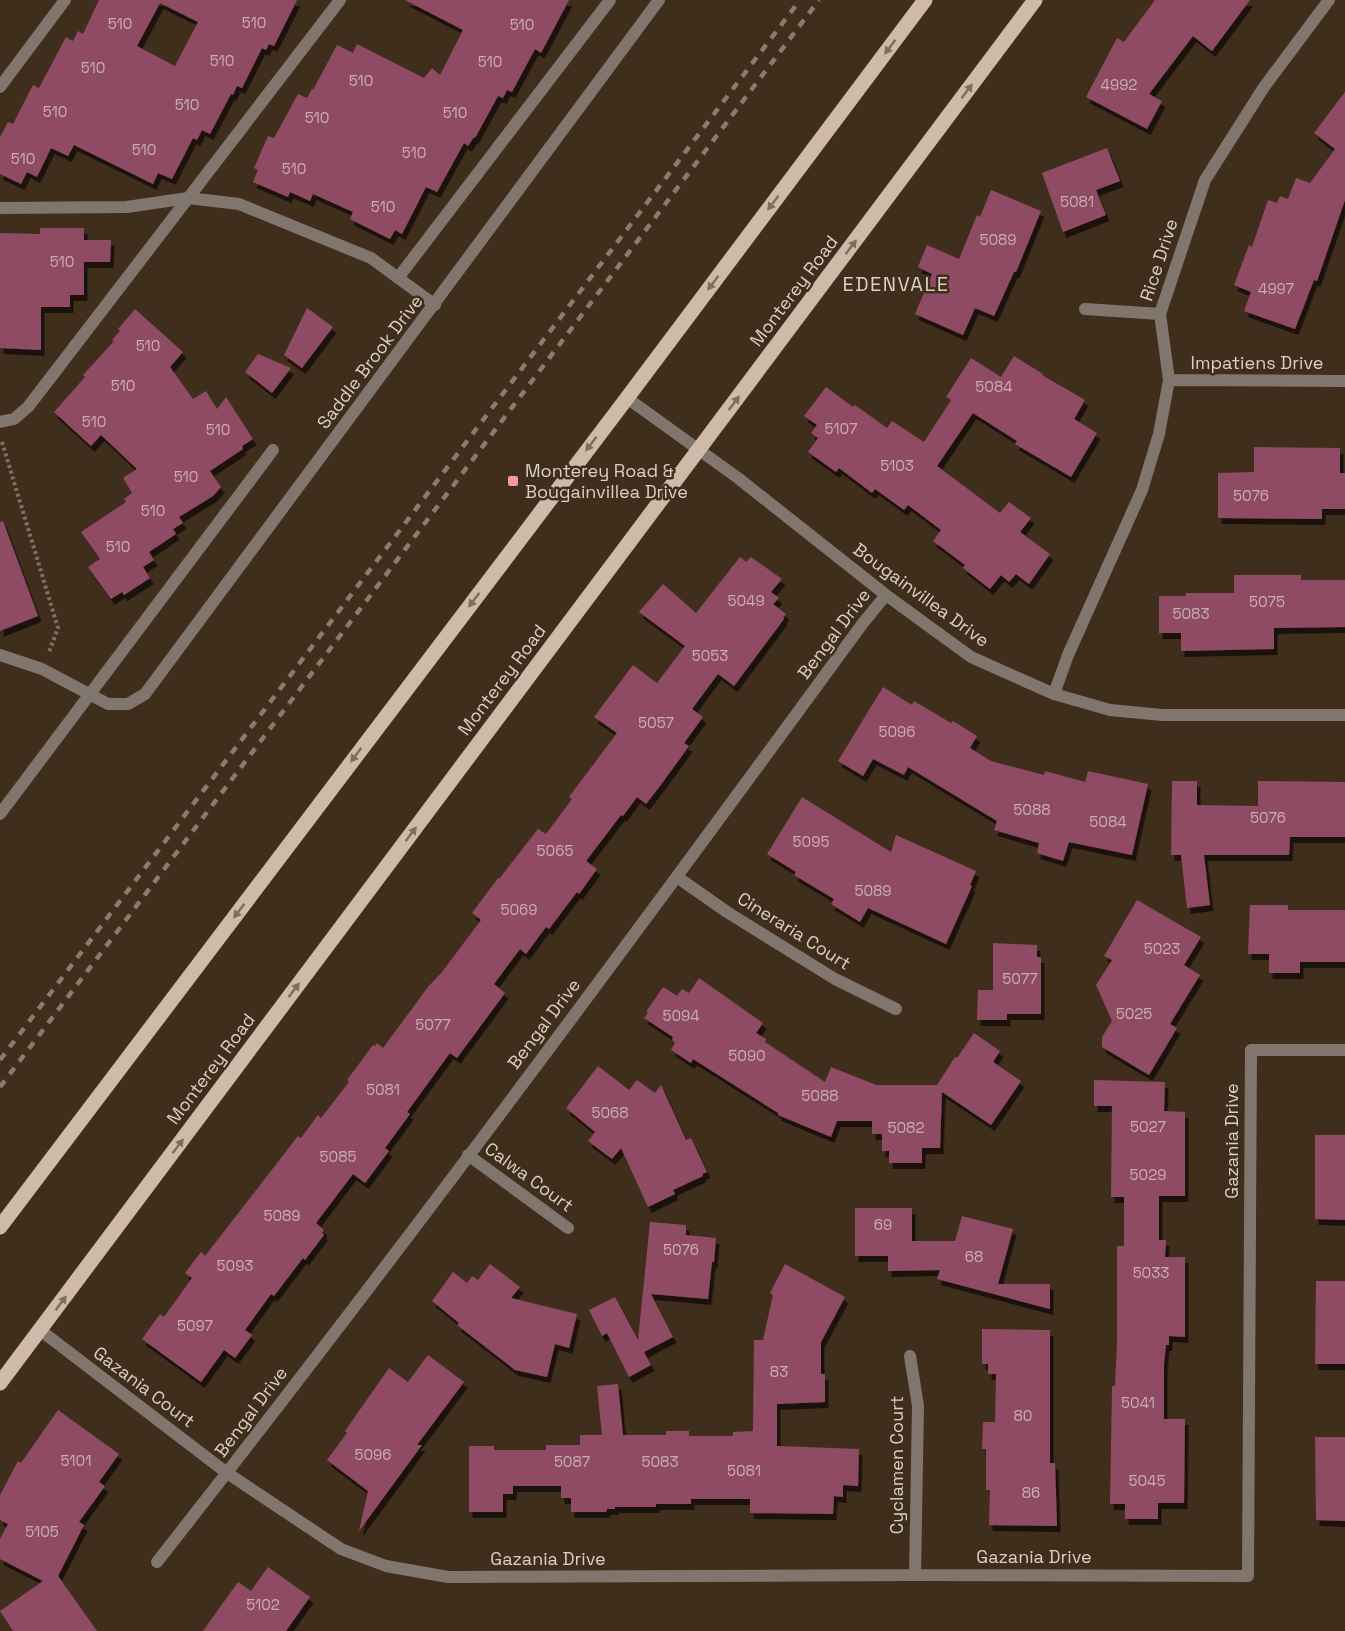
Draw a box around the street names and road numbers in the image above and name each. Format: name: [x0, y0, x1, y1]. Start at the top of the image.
street label: Rice Drive: [1134, 216, 1183, 304]
street label: Monterey Road: [744, 231, 843, 351]
street label: Saddle Brook Drive: [312, 290, 428, 433]
street label: Impatiens Drive: [1191, 351, 1323, 374]
street label: Bougainvillea Drive: [849, 537, 994, 652]
street label: Bengal Drive: [792, 584, 875, 684]
street label: Monterey Road: [452, 620, 551, 740]
street label: Cineraria Court: [733, 887, 855, 975]
street label: Bengal Drive: [502, 974, 585, 1074]
street label: Monterey Road: [161, 1009, 260, 1129]
street label: Gazania Drive: [1220, 1083, 1243, 1199]
street label: Calwa Court: [480, 1137, 578, 1217]
street label: Gazania Court: [89, 1341, 200, 1432]
street label: Bengal Drive: [209, 1362, 292, 1462]
street label: Cyclamen Court: [885, 1396, 908, 1534]
street label: Gazania Drive: [976, 1545, 1092, 1568]
street label: Gazania Drive: [490, 1547, 606, 1570]

